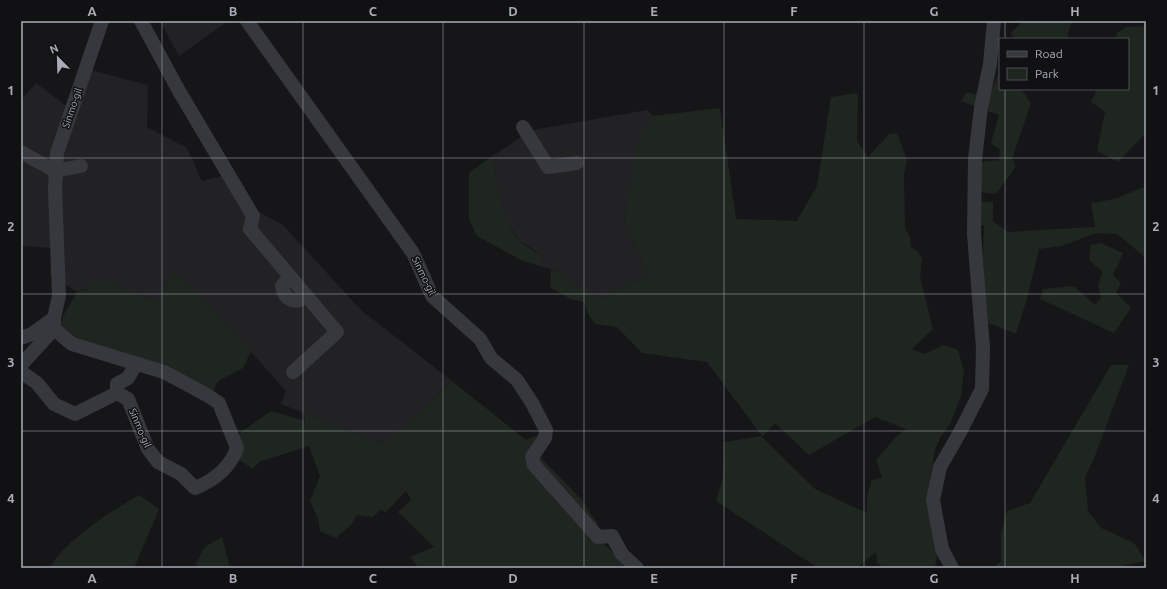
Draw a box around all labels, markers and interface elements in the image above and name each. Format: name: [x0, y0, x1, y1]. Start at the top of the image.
text: A: [87, 4, 97, 18]
text: B: [229, 4, 238, 18]
text: C: [369, 4, 378, 18]
text: D: [508, 4, 518, 18]
text: E: [650, 4, 658, 18]
text: F: [790, 4, 798, 18]
text: G: [930, 4, 939, 18]
text: H: [1070, 4, 1080, 18]
north arrow: [38, 38, 78, 78]
legend: [999, 38, 1129, 90]
text: N: [48, 42, 60, 56]
text: Road: [1035, 47, 1063, 60]
text: Park: [1035, 67, 1059, 80]
text: 1: [7, 83, 15, 97]
text: 1: [1152, 83, 1160, 97]
street label: Sinmo-gil: [60, 86, 84, 129]
text: 2: [7, 219, 15, 233]
text: 2: [1152, 219, 1160, 233]
street label: Sinmo-gil: [410, 255, 438, 297]
text: 3: [7, 355, 15, 369]
text: 3: [1152, 355, 1160, 369]
street label: Sinmo-gil: [127, 407, 153, 450]
text: 4: [7, 491, 15, 505]
text: 4: [1152, 491, 1160, 505]
text: A: [87, 571, 97, 585]
text: B: [229, 571, 238, 585]
text: C: [369, 571, 378, 585]
text: D: [508, 571, 518, 585]
text: E: [650, 571, 658, 585]
text: F: [790, 571, 798, 585]
text: G: [930, 571, 939, 585]
text: H: [1070, 571, 1080, 585]

